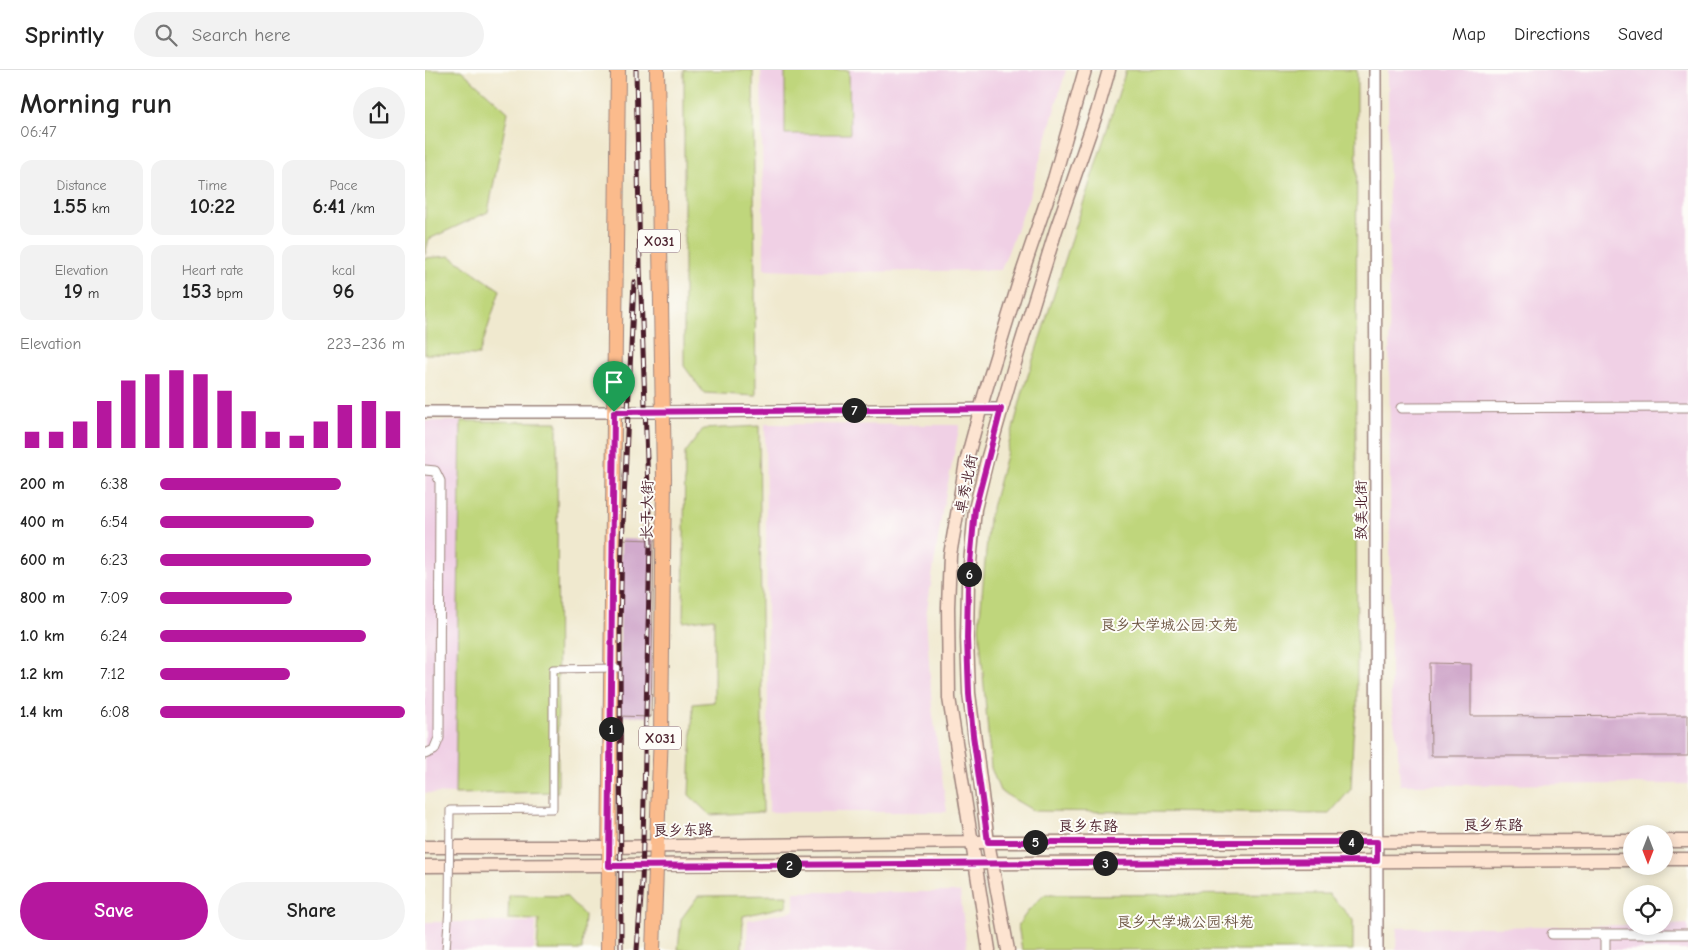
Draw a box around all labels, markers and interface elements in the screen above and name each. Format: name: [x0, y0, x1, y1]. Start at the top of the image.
search box: [134, 12, 484, 57]
text: Sprintly: [25, 21, 104, 49]
icon: search: [152, 21, 180, 49]
text: Search here: [192, 24, 291, 46]
text: Map: [1452, 24, 1486, 45]
text: Directions: [1514, 24, 1590, 45]
text: Saved: [1618, 24, 1663, 45]
button: share: [353, 87, 405, 139]
text: Morning run: [20, 88, 172, 120]
text: 06:47: [20, 123, 57, 141]
text: Distance: [56, 177, 107, 194]
text: Time: [198, 177, 227, 194]
text: Pace: [329, 177, 358, 194]
text: 1.55: [53, 194, 87, 218]
text: 10:22: [190, 194, 235, 218]
text: 6:41: [312, 194, 346, 218]
text: km: [87, 200, 110, 217]
text: /km: [346, 200, 375, 217]
road number: X031: [638, 230, 680, 252]
text: Elevation: [55, 262, 108, 279]
text: Heart rate: [182, 262, 243, 279]
text: kcal: [332, 262, 355, 279]
text: 19: [64, 279, 83, 303]
text: 153: [182, 279, 212, 303]
text: 96: [333, 279, 354, 303]
text: m: [83, 285, 99, 302]
text: bpm: [212, 285, 243, 302]
text: Elevation: [20, 335, 81, 353]
text: 223–236 m: [327, 335, 405, 353]
pin: [593, 361, 635, 412]
icon: arrive: [600, 368, 628, 396]
pin: 7: [841, 398, 867, 422]
text: 7: [851, 402, 858, 419]
street label: 卓秀北街: [951, 453, 981, 515]
text: 200 m: [20, 475, 65, 493]
text: 6:38: [100, 475, 128, 493]
street label: 长于大街: [637, 480, 657, 540]
street label: 致美北街: [1352, 480, 1370, 540]
text: 400 m: [20, 513, 64, 531]
text: 6:54: [100, 513, 128, 531]
text: 600 m: [20, 551, 65, 569]
text: 6:23: [100, 551, 128, 569]
pin: 6: [957, 562, 981, 586]
text: 6: [966, 566, 973, 583]
text: 800 m: [20, 589, 65, 607]
text: 7:09: [100, 589, 129, 607]
park label: 良乡大学城公园·文苑: [1100, 616, 1238, 634]
text: 1.0 km: [20, 627, 65, 645]
text: 6:24: [100, 627, 128, 645]
text: 1.2 km: [20, 665, 63, 683]
text: 7:12: [100, 665, 125, 683]
text: 1.4 km: [20, 703, 63, 721]
text: 6:08: [100, 703, 130, 721]
pin: 1: [599, 716, 623, 742]
text: 1: [609, 721, 614, 738]
road number: X031: [639, 726, 681, 750]
street label: 良乡东路: [1463, 816, 1523, 834]
street label: 良乡东路: [1058, 817, 1118, 835]
street label: 良乡东路: [653, 820, 713, 840]
north arrow: [1623, 825, 1673, 875]
map controls: [1623, 825, 1673, 935]
pin: 5: [1023, 830, 1047, 854]
pin: 4: [1339, 830, 1363, 854]
text: 5: [1032, 834, 1039, 851]
text: 4: [1348, 834, 1355, 851]
pin: 3: [1093, 850, 1117, 876]
pin: 2: [777, 852, 801, 878]
text: 3: [1102, 855, 1109, 872]
text: 2: [786, 857, 793, 874]
button: Save: [20, 882, 208, 940]
button: Share: [218, 882, 405, 940]
button: locate: [1623, 885, 1673, 935]
park label: 良乡大学城公园·科苑: [1116, 913, 1254, 931]

